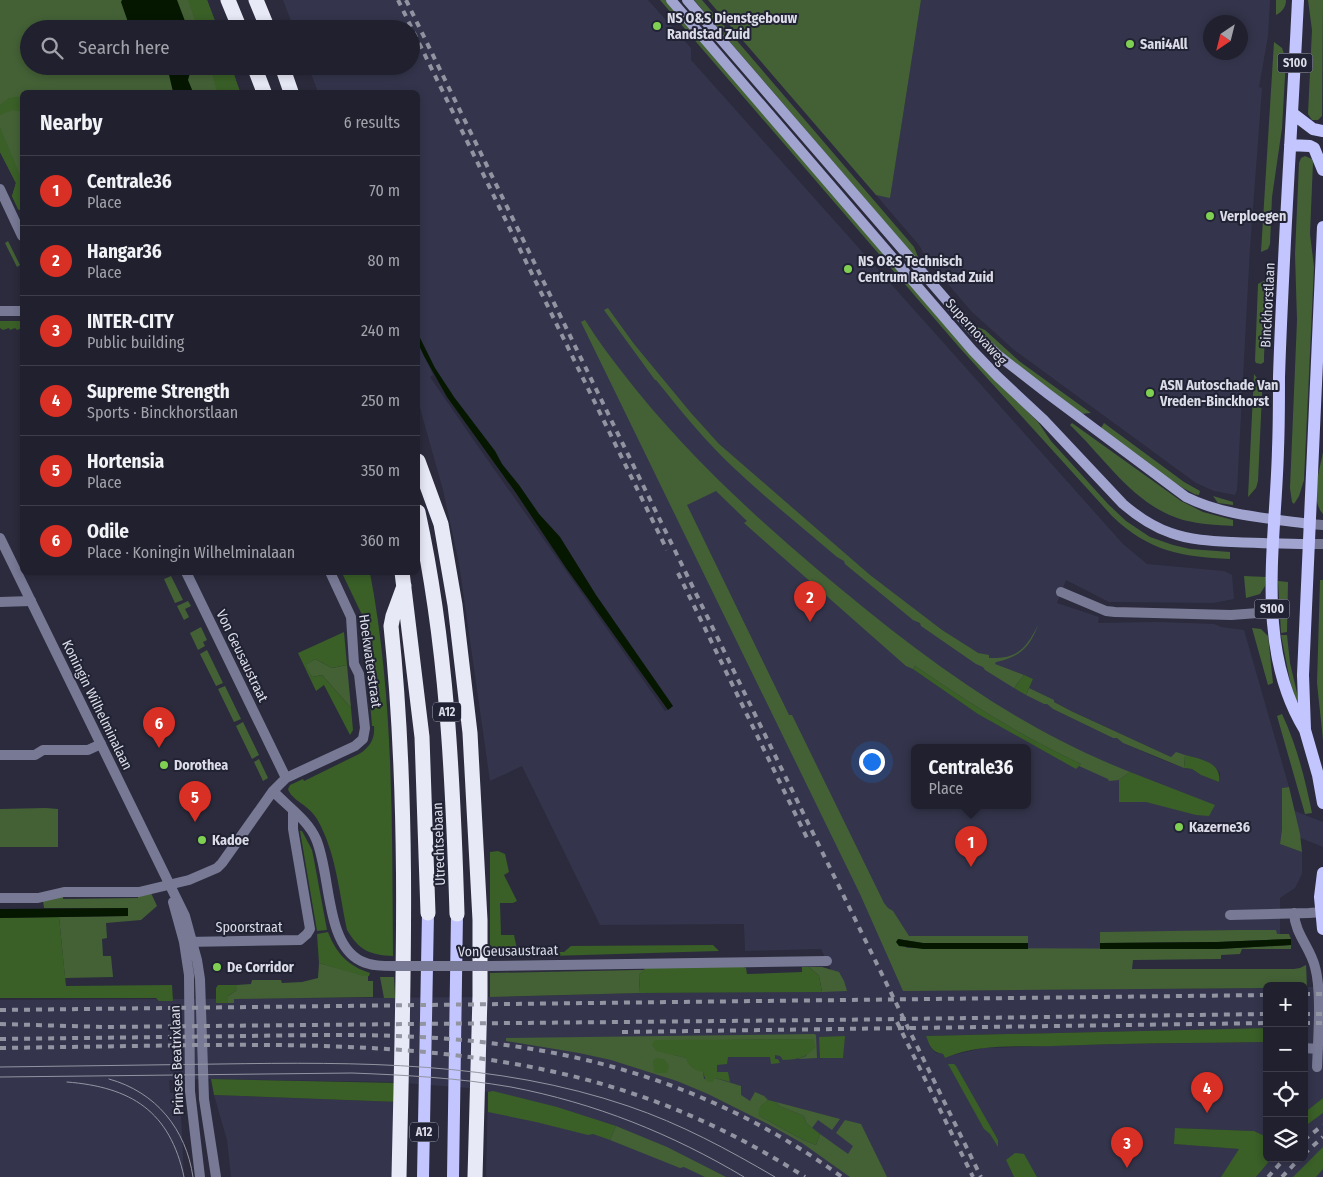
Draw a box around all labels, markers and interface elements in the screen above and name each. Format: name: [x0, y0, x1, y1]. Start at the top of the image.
place label: NS O&S Dienstgebouw Randstad Zuid: [667, 10, 798, 43]
north arrow: [1203, 15, 1248, 60]
search box: [20, 20, 420, 75]
marker: NS O&S Dienstgebouw Randstad Zuid: [651, 20, 663, 32]
icon: search: [38, 34, 66, 62]
text: Search here: [78, 36, 170, 59]
place label: Sani4All: [1140, 36, 1188, 53]
marker: Sani4All: [1124, 38, 1136, 50]
road number: S100: [1278, 54, 1312, 72]
text: Nearby: [40, 110, 102, 136]
text: 6 results: [344, 113, 400, 132]
text: Centrale36: [87, 170, 172, 193]
text: 1: [53, 181, 59, 200]
text: 70 m: [369, 181, 400, 200]
text: Place: [87, 193, 122, 212]
place label: Verploegen: [1219, 208, 1286, 225]
marker: Verploegen: [1204, 210, 1216, 222]
text: Hangar36: [87, 240, 162, 263]
text: 2: [52, 251, 60, 270]
text: 80 m: [368, 251, 400, 270]
place label: NS O&S Technisch Centrum Randstad Zuid: [858, 253, 994, 286]
street label: Binckhorstlaan: [1257, 262, 1279, 348]
text: Place: [87, 263, 122, 282]
marker: NS O&S Technisch Centrum Randstad Zuid: [842, 263, 854, 275]
street label: Supernovaweg: [942, 295, 1011, 369]
text: INTER-CITY: [87, 310, 174, 333]
text: 3: [52, 321, 60, 340]
text: 240 m: [361, 321, 400, 340]
text: Public building: [87, 333, 184, 352]
place label: ASN Autoschade Van Vreden-Binckhorst: [1159, 377, 1278, 410]
text: Supreme Strength: [87, 380, 230, 403]
marker: ASN Autoschade Van Vreden-Binckhorst: [1144, 387, 1156, 399]
text: 4: [52, 391, 60, 410]
text: 250 m: [361, 391, 400, 410]
text: Sports · Binckhorstlaan: [87, 403, 238, 422]
text: Hortensia: [87, 450, 164, 473]
text: 5: [52, 461, 60, 480]
text: 350 m: [361, 461, 400, 480]
text: Place: [87, 473, 122, 492]
text: Odile: [87, 520, 129, 543]
text: 6: [52, 531, 60, 550]
text: 360 m: [360, 531, 400, 550]
text: Place · Koningin Wilhelminalaan: [87, 543, 295, 562]
pin: 2: [794, 581, 826, 622]
road number: S100: [1254, 600, 1290, 618]
street label: Von Geusaustraat: [212, 607, 272, 705]
street label: Hoekwaterstraat: [355, 613, 385, 709]
street label: Koningin Wilhelminalaan: [58, 637, 136, 773]
road number: A12: [433, 702, 461, 722]
pin: 6: [143, 707, 175, 748]
popup: [911, 744, 1031, 809]
your location: [859, 749, 885, 775]
text: Centrale36: [929, 756, 1013, 779]
place label: Dorothea: [174, 757, 228, 774]
marker: Dorothea: [158, 759, 170, 771]
text: Place: [929, 779, 963, 798]
pin: 5: [179, 781, 211, 822]
street label: Utrechtsebaan: [429, 802, 449, 886]
place label: Kazerne36: [1189, 819, 1250, 836]
marker: Kazerne36: [1173, 821, 1185, 833]
pin: 1: [955, 826, 987, 867]
place label: Kadoe: [212, 832, 249, 849]
marker: Kadoe: [196, 834, 208, 846]
street label: Spoorstraat: [215, 919, 283, 936]
street label: Von Geusaustraat: [458, 942, 559, 960]
place label: De Corridor: [227, 959, 295, 976]
marker: De Corridor: [211, 961, 223, 973]
map controls: [1263, 982, 1308, 1162]
button: +: [1263, 982, 1308, 1027]
street label: Prinses Beatrixlaan: [167, 1005, 187, 1115]
button: −: [1263, 1027, 1308, 1072]
pin: 4: [1191, 1072, 1223, 1113]
button: locate: [1263, 1072, 1308, 1117]
button: layers: [1263, 1117, 1308, 1162]
road number: A12: [410, 1122, 438, 1142]
pin: 3: [1111, 1127, 1143, 1168]

